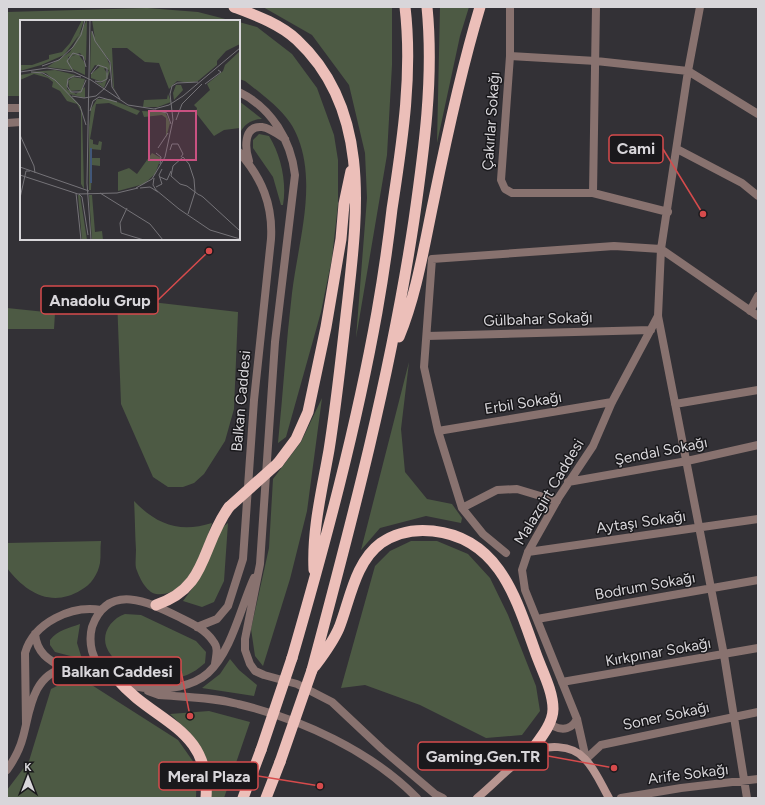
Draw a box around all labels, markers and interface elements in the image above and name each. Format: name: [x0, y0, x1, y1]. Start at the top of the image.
inset map: [20, 20, 240, 240]
street label: Çakırlar Sokağı: [479, 71, 503, 171]
callout: Cami: [609, 135, 663, 163]
text: Cami: [617, 139, 655, 158]
callout: Anadolu Grup: [41, 286, 158, 314]
text: Anadolu Grup: [49, 291, 151, 310]
street label: Gülbahar Sokağı: [483, 308, 593, 330]
street label: Balkan Caddesi: [228, 350, 254, 452]
street label: Erbil Sokağı: [483, 388, 563, 418]
street label: Şendal Sokağı: [613, 433, 709, 469]
street label: Malazgirt Caddesi: [510, 436, 588, 548]
street label: Aytaşı Sokağı: [595, 507, 687, 537]
street label: Bodrum Sokağı: [593, 568, 697, 604]
street label: Kırkpınar Sokağı: [604, 634, 712, 670]
callout: Balkan Caddesi: [53, 657, 181, 685]
text: Balkan Caddesi: [61, 662, 173, 681]
street label: Soner Sokağı: [621, 698, 711, 734]
callout: Gaming.Gen.TR: [418, 742, 548, 770]
text: Gaming.Gen.TR: [426, 747, 540, 766]
north arrow: [8, 757, 48, 797]
street label: Arife Sokağı: [647, 760, 729, 788]
text: K: [24, 761, 32, 774]
callout: Meral Plaza: [159, 762, 258, 790]
text: Meral Plaza: [167, 767, 251, 786]

